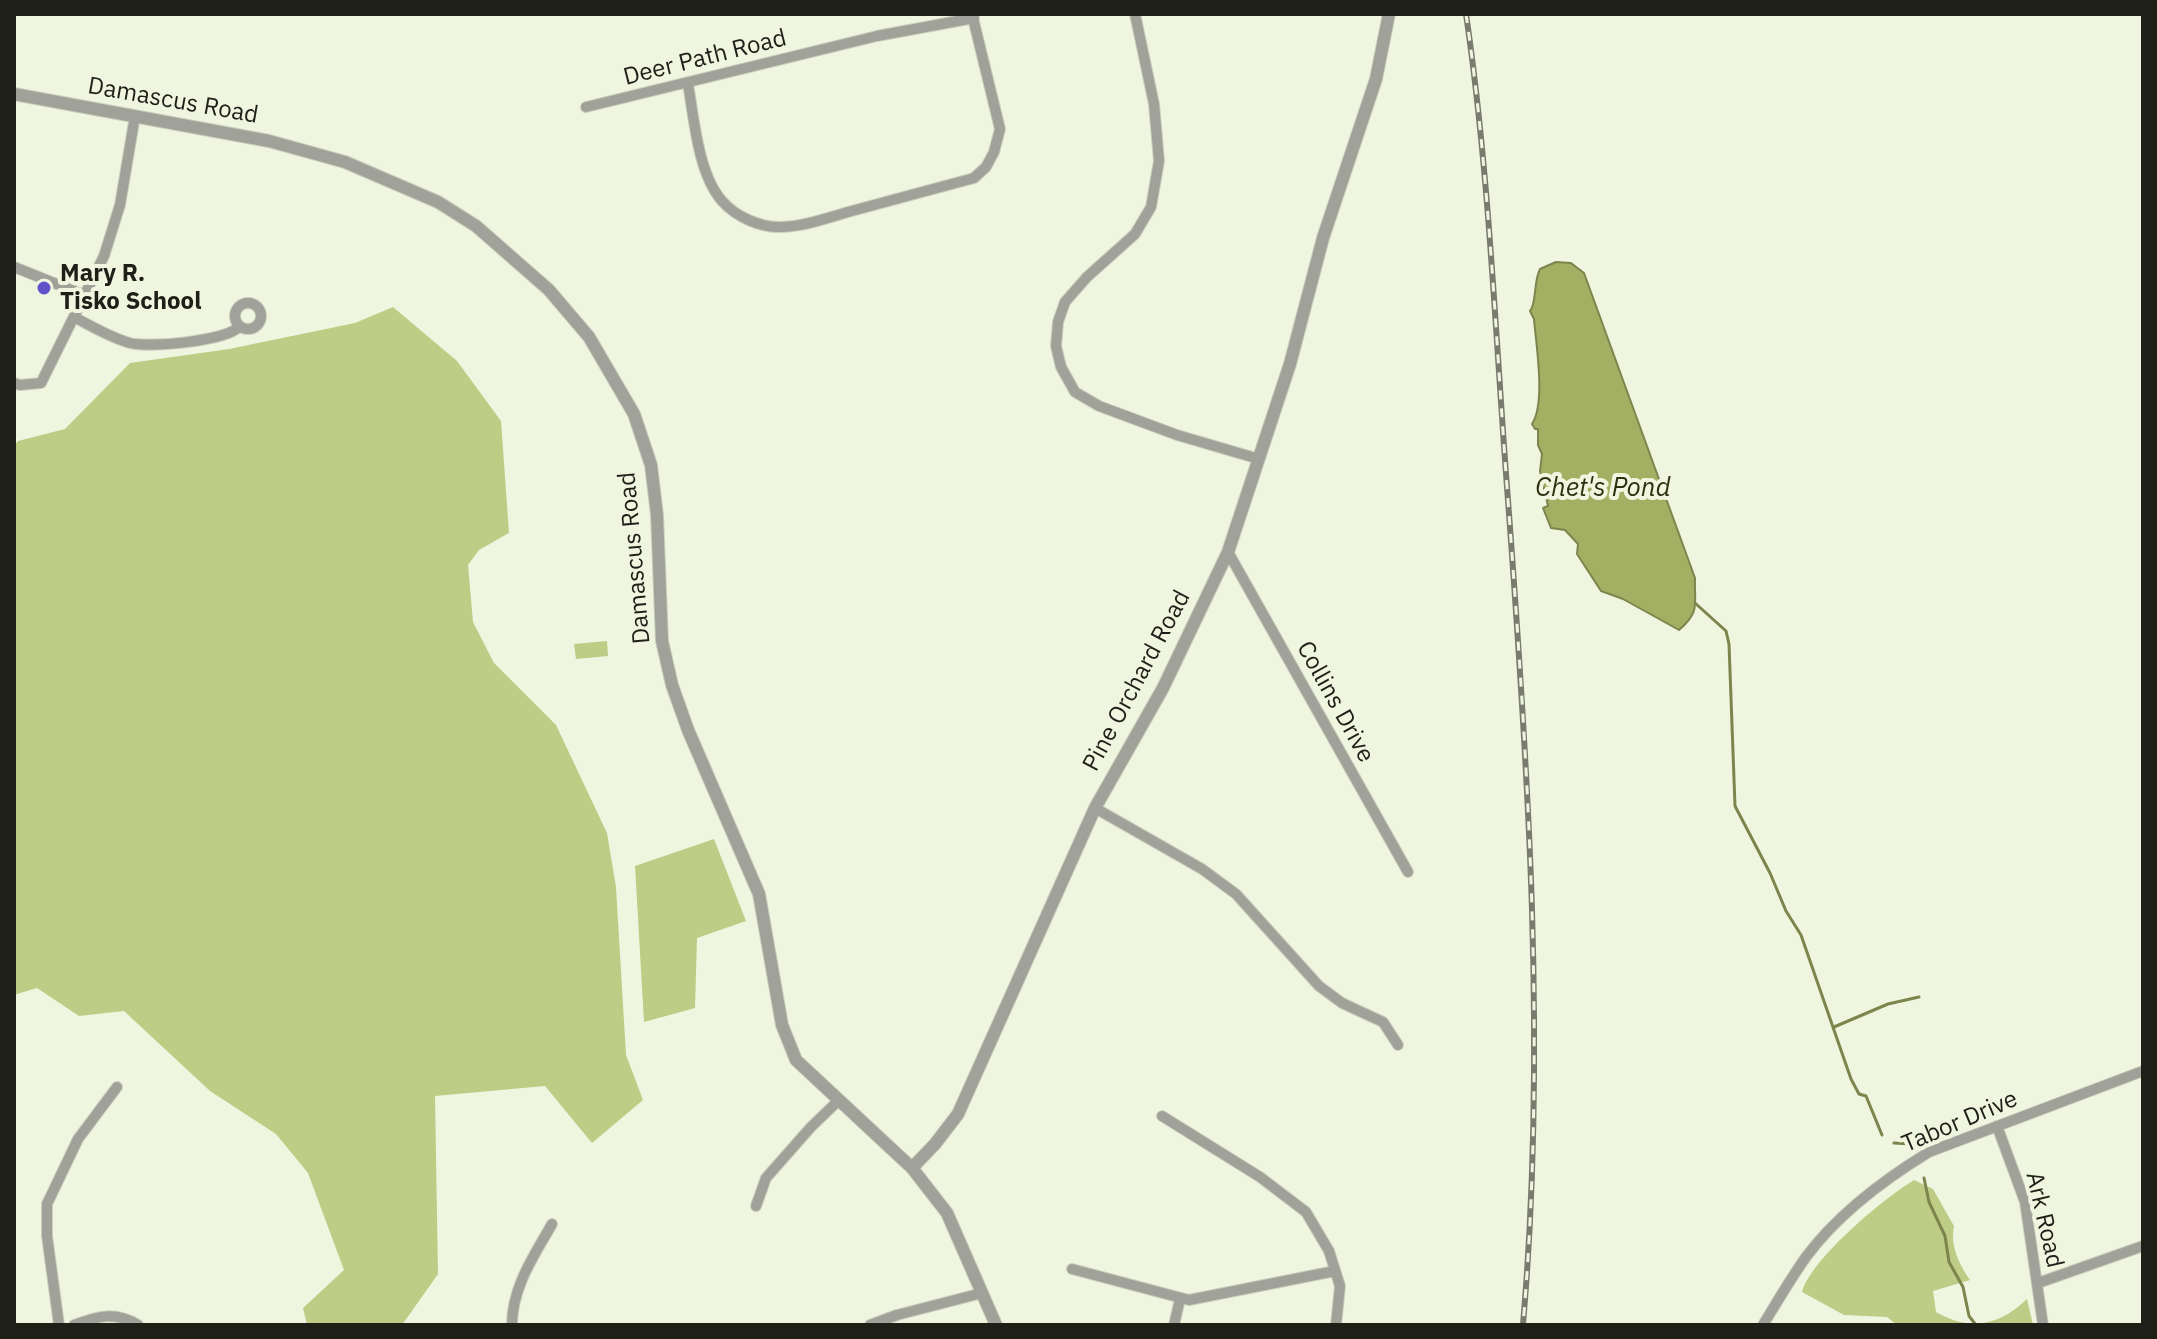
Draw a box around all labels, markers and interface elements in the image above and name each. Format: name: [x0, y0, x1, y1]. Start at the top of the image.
street label: Deer Path Road: [621, 24, 789, 92]
street label: Damascus Road: [86, 72, 260, 130]
place label: Mary R. Tisko School: [60, 260, 201, 316]
marker: Mary R. Tisko School: [35, 279, 53, 297]
street label: Damascus Road: [613, 471, 657, 645]
water label: Chet's Pond: [1535, 472, 1671, 504]
street label: Pine Orchard Road: [1077, 586, 1197, 776]
street label: Collins Drive: [1290, 636, 1380, 768]
street label: Tabor Drive: [1898, 1085, 2022, 1159]
street label: Ark Road: [2019, 1169, 2069, 1271]

